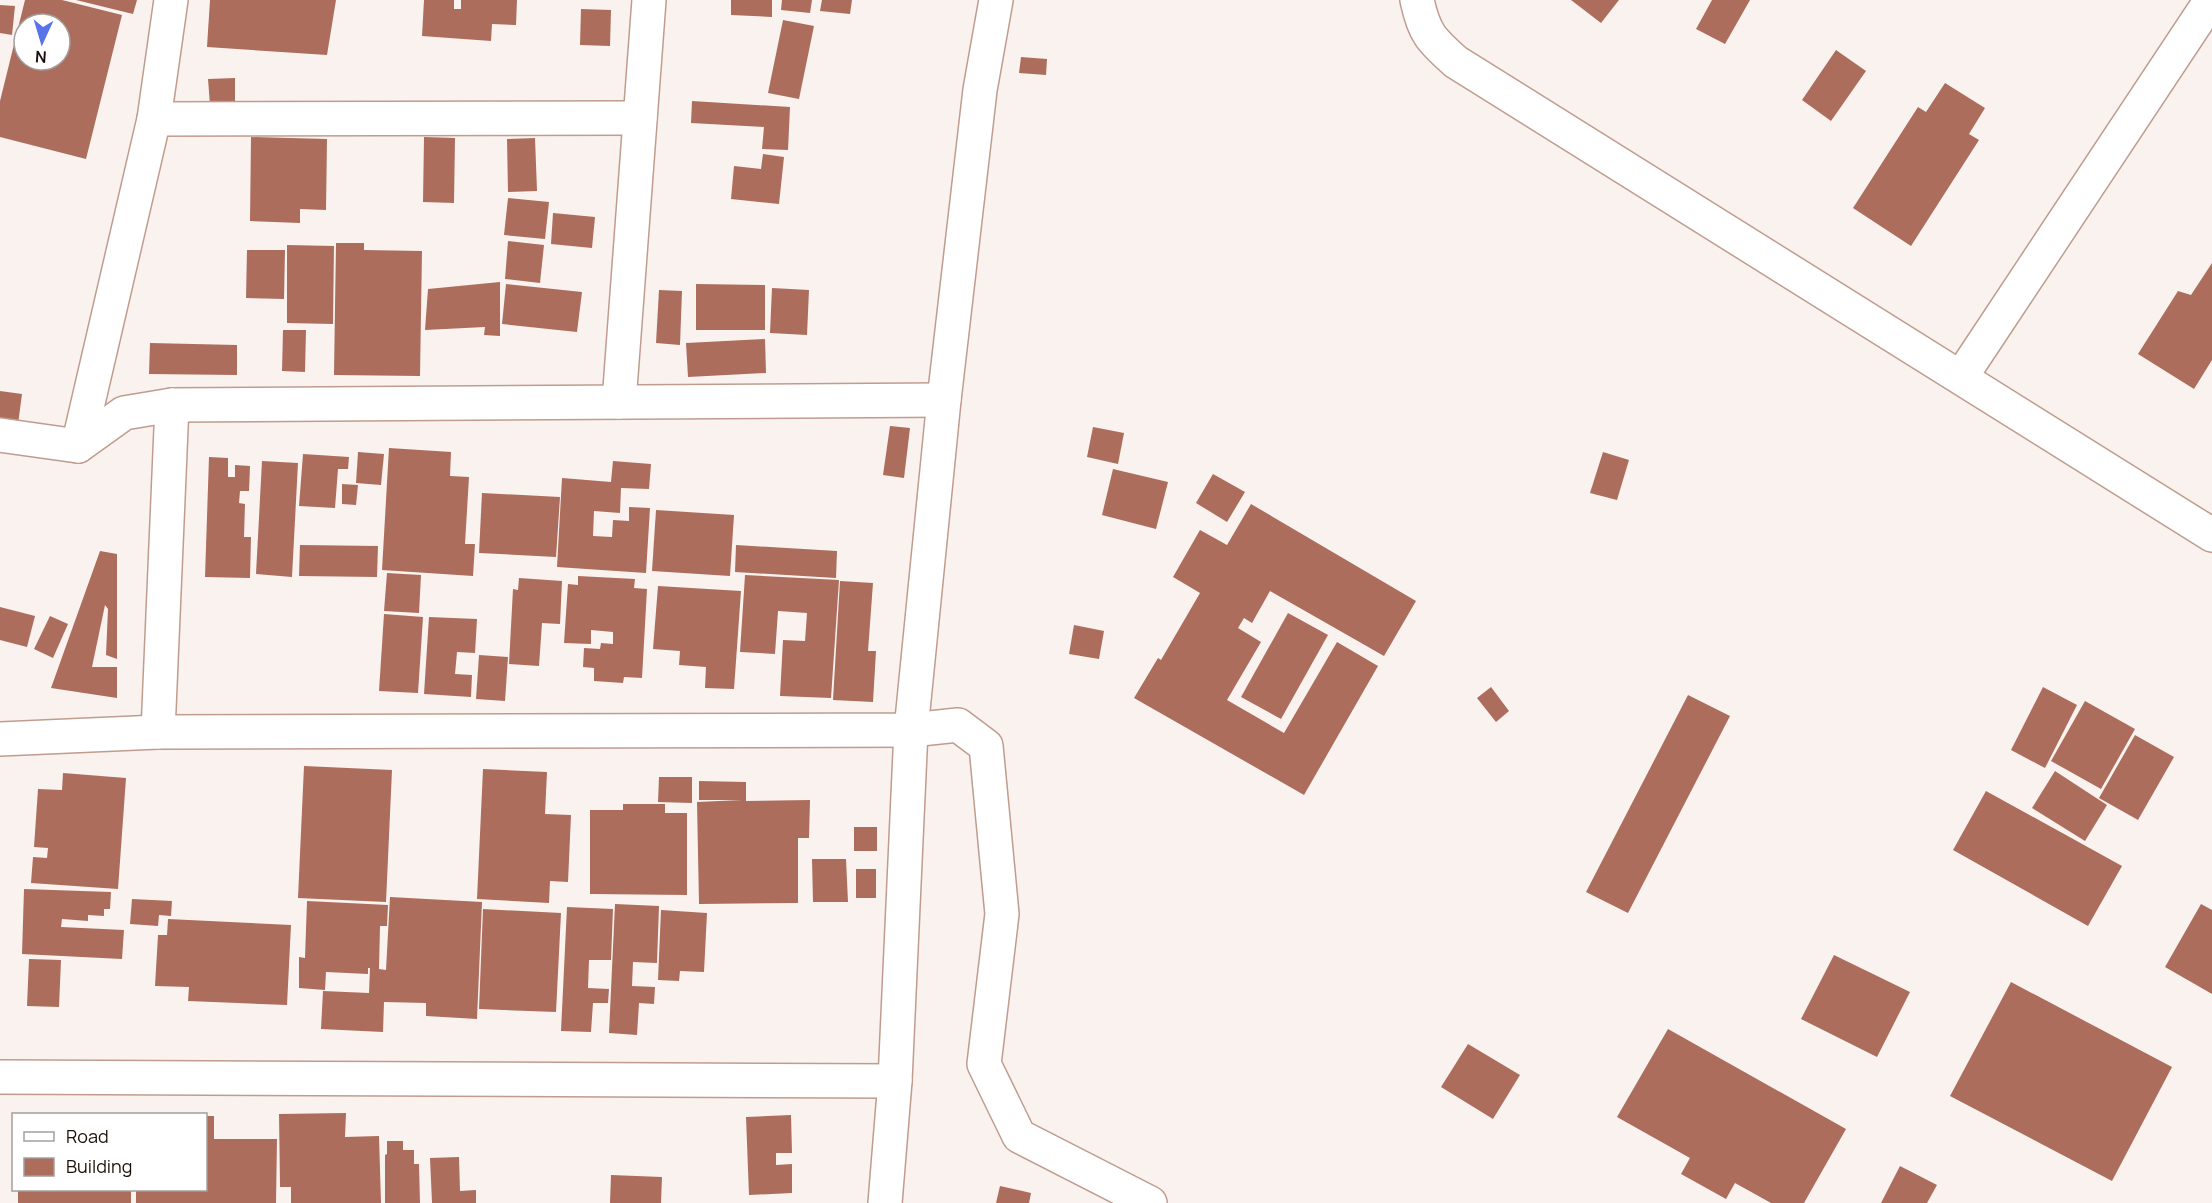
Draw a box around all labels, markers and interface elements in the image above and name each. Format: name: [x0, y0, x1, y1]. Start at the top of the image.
north arrow: [12, 12, 72, 72]
text: N: [34, 46, 47, 68]
legend: [12, 1113, 207, 1191]
text: Road: [66, 1124, 109, 1148]
text: Building: [66, 1154, 132, 1178]

